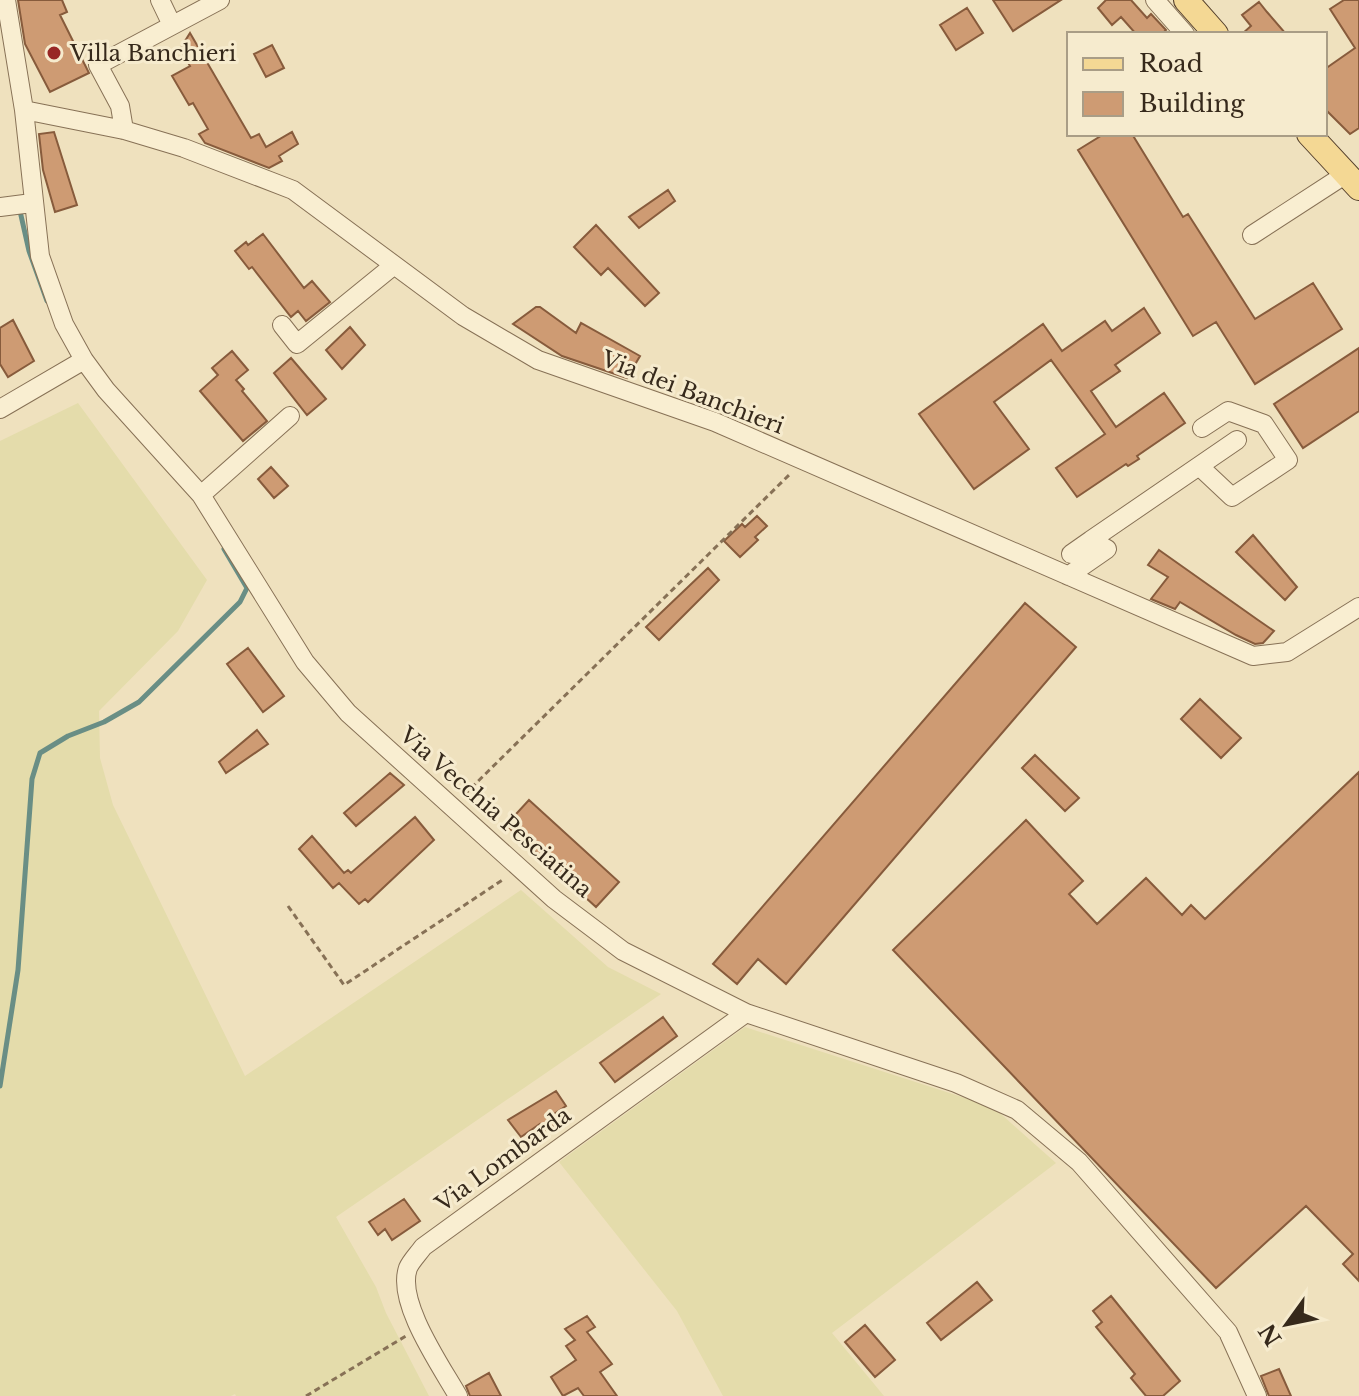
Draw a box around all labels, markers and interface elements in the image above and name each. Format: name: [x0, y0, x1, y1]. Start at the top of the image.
legend: [1067, 32, 1327, 136]
place label: Villa Banchieri: [69, 40, 237, 67]
marker: Villa Banchieri: [45, 44, 63, 62]
text: Road: [1139, 49, 1203, 78]
text: Building: [1139, 89, 1245, 118]
street label: Via dei Banchieri: [597, 345, 788, 440]
street label: Via Vecchia Pesciatina: [393, 721, 598, 904]
street label: Via Lombarda: [430, 1101, 577, 1218]
north arrow: [1247, 1284, 1327, 1364]
text: N: [1254, 1318, 1288, 1351]

